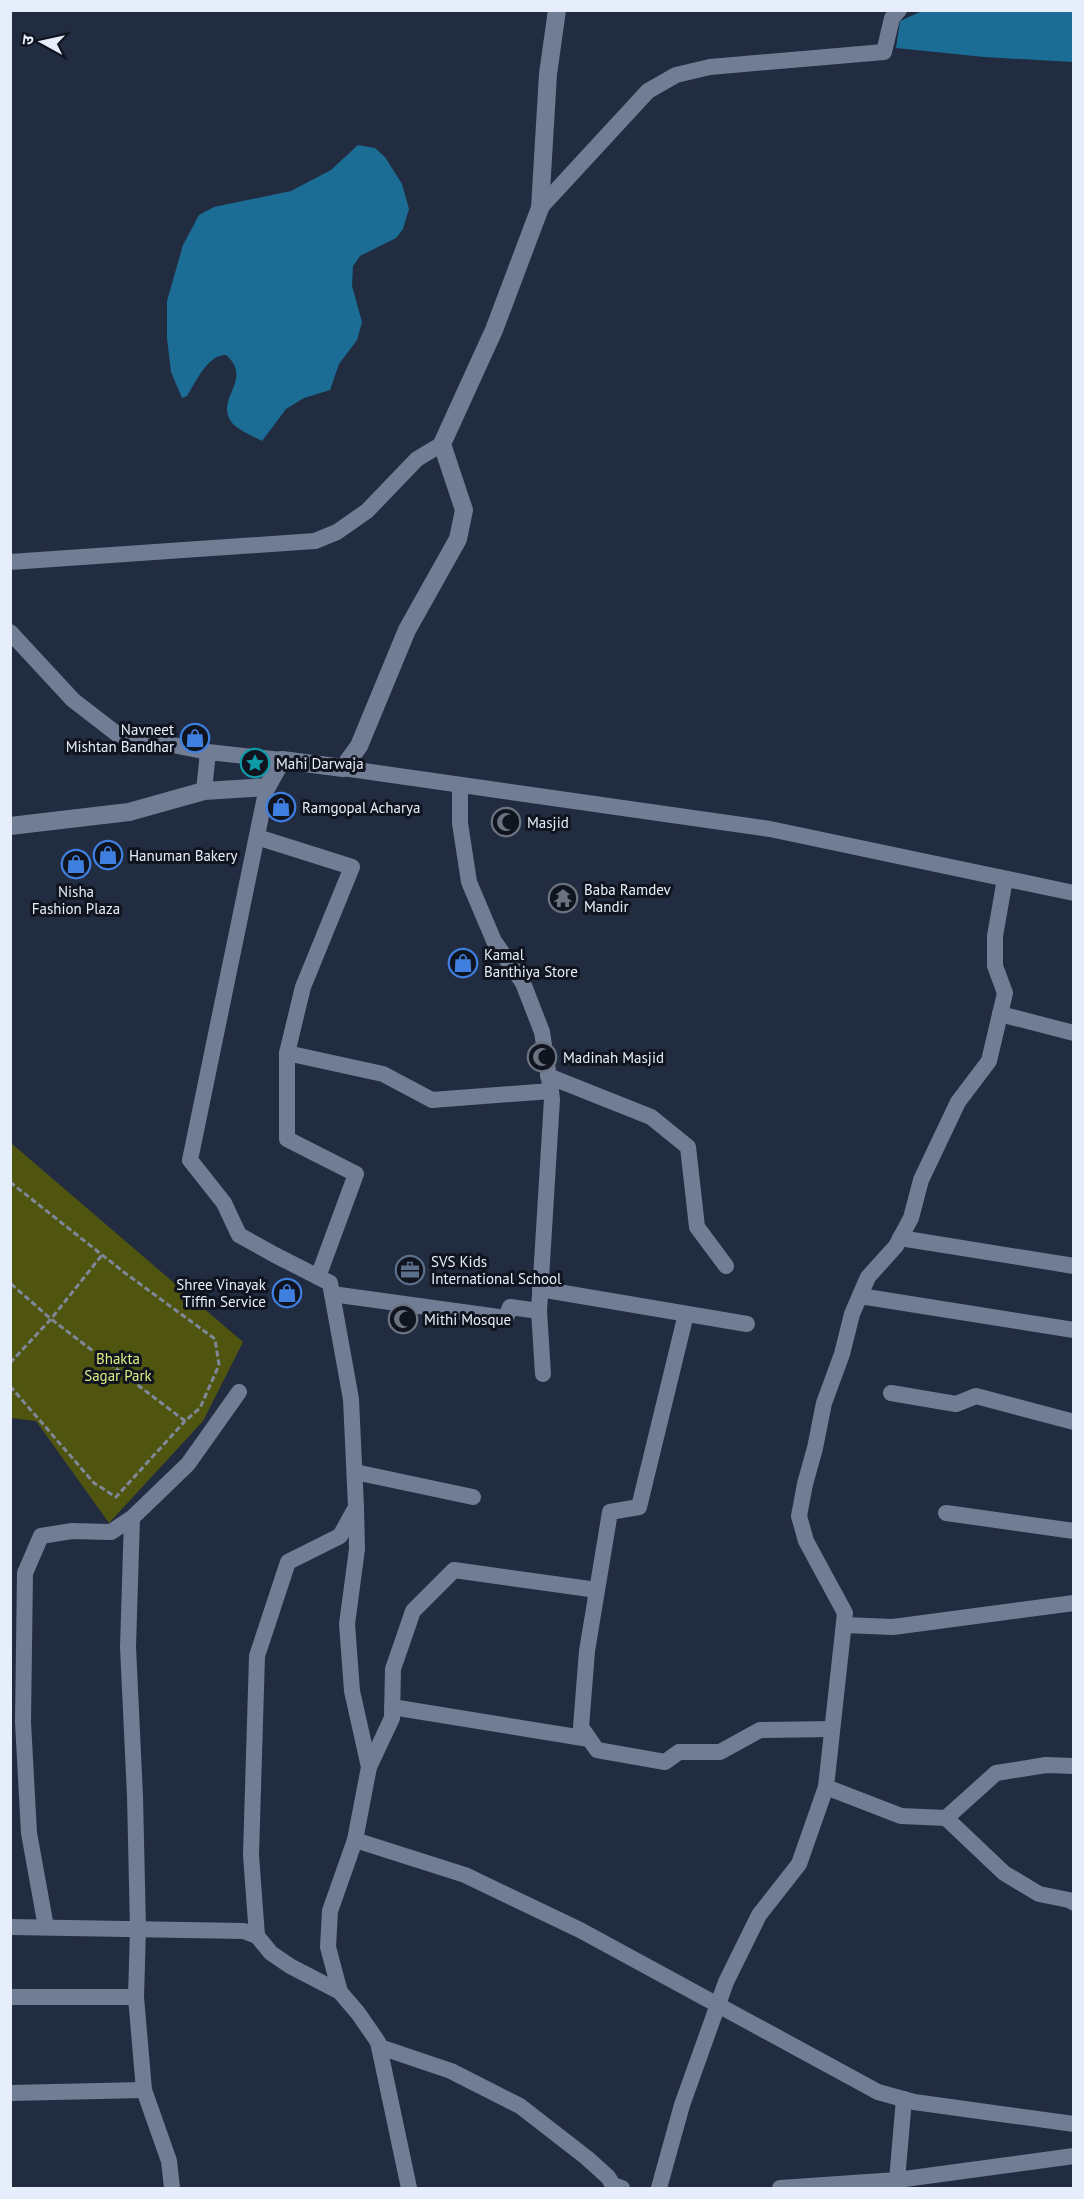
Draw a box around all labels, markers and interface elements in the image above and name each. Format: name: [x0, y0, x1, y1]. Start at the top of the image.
north arrow: [12, 12, 72, 72]
text: उ: [17, 33, 38, 46]
place label: Navneet Mishtan Bandhar: [66, 720, 174, 756]
shop icon: Navneet Mishtan Bandhar: [179, 722, 211, 754]
place icon: Mahi Darwaja: [239, 747, 271, 779]
place label: Mahi Darwaja: [276, 754, 364, 773]
shop icon: Ramgopal Acharya: [265, 791, 297, 823]
place label: Ramgopal Acharya: [302, 798, 420, 817]
mosque icon: Masjid: [490, 806, 522, 838]
place label: Masjid: [527, 813, 569, 832]
shop icon: Hanuman Bakery: [92, 839, 124, 871]
place label: Hanuman Bakery: [129, 846, 238, 865]
shop icon: Nisha Fashion Plaza: [60, 848, 92, 880]
place label: Baba Ramdev Mandir: [584, 880, 672, 916]
place label: Nisha Fashion Plaza: [32, 882, 120, 918]
temple icon: Baba Ramdev Mandir: [547, 882, 579, 914]
place label: Kamal Banthiya Store: [484, 945, 578, 981]
shop icon: Kamal Banthiya Store: [447, 947, 479, 979]
mosque icon: Madinah Masjid: [526, 1041, 558, 1073]
place label: Madinah Masjid: [563, 1048, 664, 1067]
place label: SVS Kids International School: [431, 1252, 562, 1288]
office icon: SVS Kids International School: [394, 1254, 426, 1286]
place label: Shree Vinayak Tiffin Service: [176, 1275, 267, 1311]
shop icon: Shree Vinayak Tiffin Service: [271, 1277, 303, 1309]
mosque icon: Mithi Mosque: [387, 1303, 419, 1335]
place label: Mithi Mosque: [424, 1310, 511, 1329]
park label: Bhakta Sagar Park: [84, 1349, 153, 1385]

